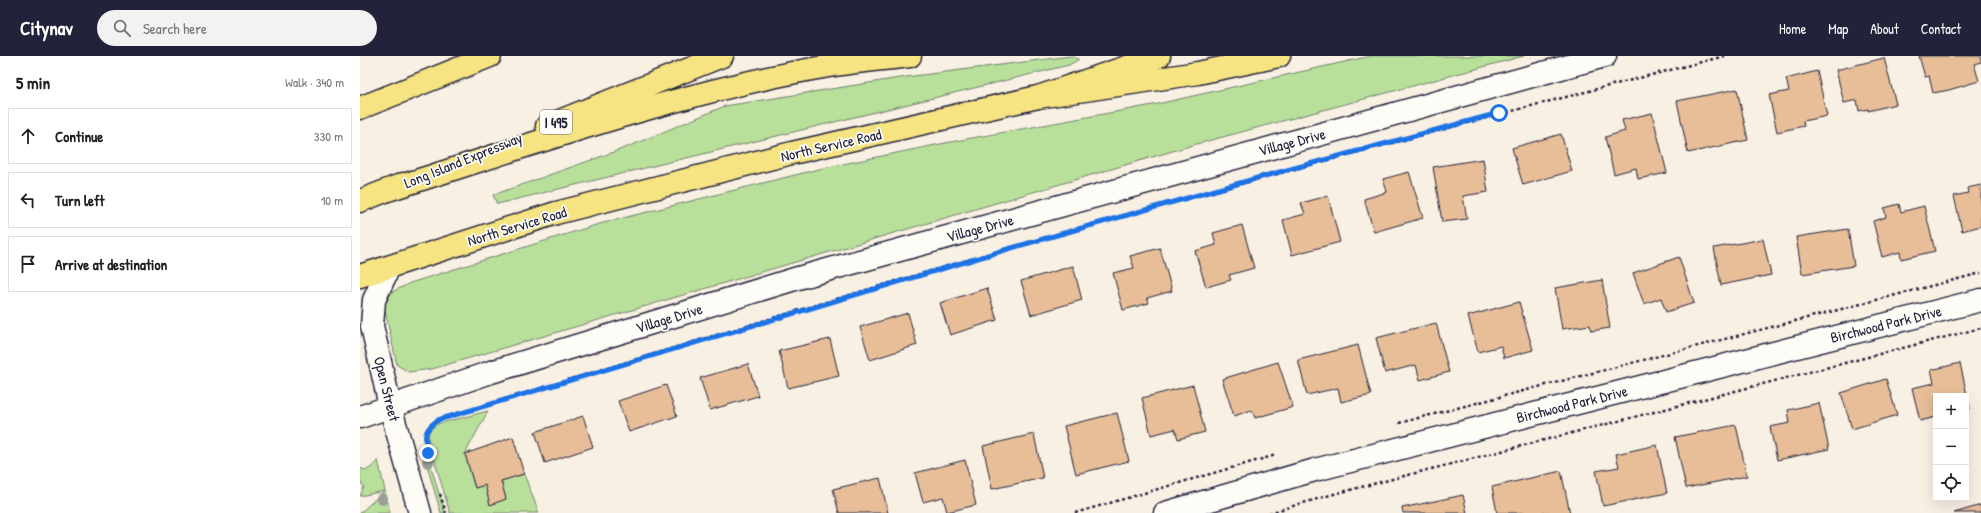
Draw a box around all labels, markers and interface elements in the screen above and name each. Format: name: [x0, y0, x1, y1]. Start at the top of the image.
search box: [97, 10, 377, 46]
text: Citynav: [20, 15, 73, 41]
icon: search: [111, 17, 133, 39]
text: Search here: [143, 18, 207, 39]
text: Home: [1779, 19, 1806, 38]
text: Map: [1828, 19, 1848, 38]
text: About: [1870, 19, 1899, 38]
text: Contact: [1921, 19, 1961, 38]
text: 5 min: [16, 71, 50, 94]
text: Walk · 340 m: [285, 73, 344, 91]
route start: [1490, 104, 1508, 122]
road number: I 495: [540, 110, 572, 134]
street label: North Service Road: [779, 123, 883, 167]
street label: Village Drive: [1256, 123, 1328, 161]
icon: ahead: [17, 125, 39, 147]
text: Continue: [55, 126, 103, 147]
text: 330 m: [314, 127, 343, 145]
street label: Long Island Expressway: [401, 127, 525, 193]
icon: left: [17, 189, 39, 211]
text: Turn left: [55, 190, 105, 211]
text: 10 m: [321, 191, 343, 209]
street label: North Service Road: [465, 201, 569, 251]
street label: Village Drive: [944, 209, 1016, 247]
icon: arrive: [17, 253, 39, 275]
text: Arrive at destination: [55, 254, 167, 275]
street label: Village Drive: [633, 298, 705, 338]
street label: Birchwood Park Drive: [1828, 300, 1944, 348]
street label: Open Street: [369, 354, 405, 424]
street label: Birchwood Park Drive: [1514, 380, 1630, 428]
map controls: [1933, 393, 1969, 501]
button: +: [1933, 393, 1969, 429]
button: −: [1933, 429, 1969, 465]
route end: [419, 444, 437, 462]
button: locate: [1933, 465, 1969, 501]

